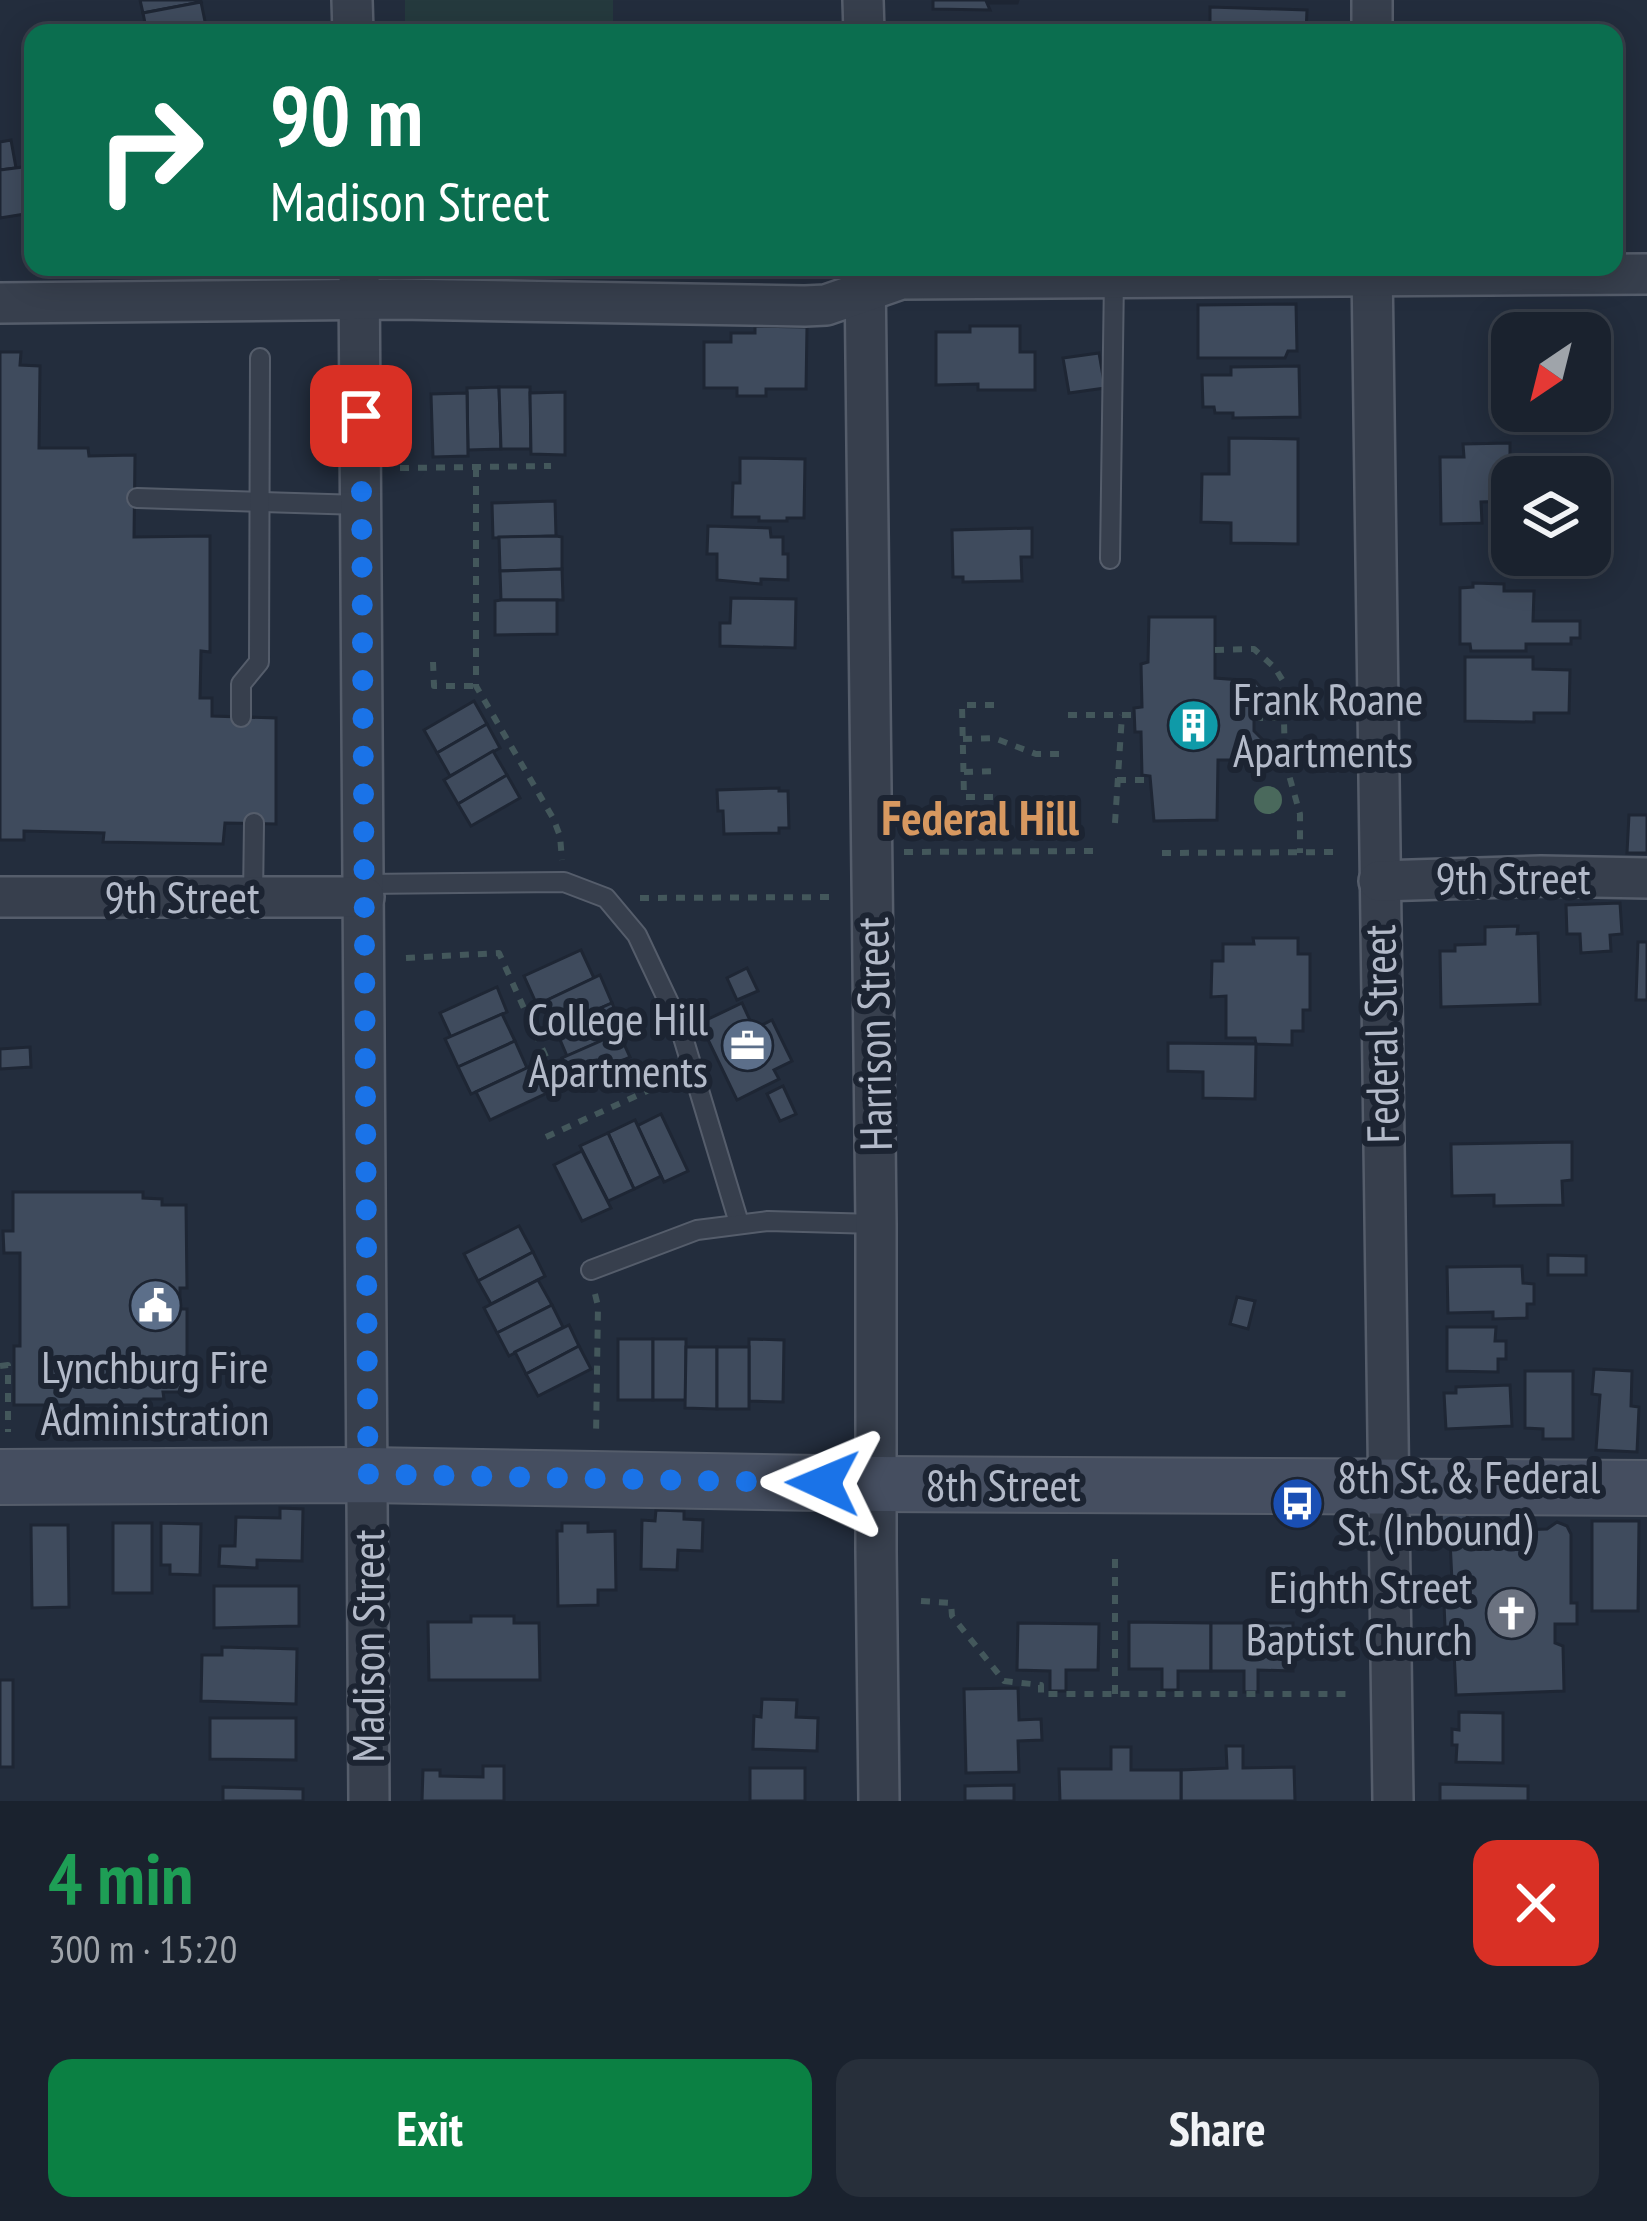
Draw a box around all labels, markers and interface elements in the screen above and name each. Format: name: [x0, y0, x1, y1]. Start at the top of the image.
text: 90 m: [270, 60, 423, 169]
icon: right: [72, 72, 228, 228]
text: Madison Street: [270, 166, 550, 236]
north arrow: [1491, 312, 1611, 432]
map controls: [1491, 312, 1611, 576]
pin: [310, 365, 412, 467]
icon: arrive: [328, 383, 394, 449]
button: layers: [1491, 456, 1611, 576]
place label: Frank Roane Apartments: [1233, 669, 1423, 779]
building icon: Frank Roane Apartments: [1166, 697, 1222, 753]
district label: Federal Hill: [881, 786, 1079, 848]
street label: 9th Street: [1435, 848, 1591, 906]
street label: 9th Street: [104, 867, 260, 925]
street label: Harrison Street: [842, 916, 904, 1151]
street label: Federal Street: [1349, 924, 1411, 1144]
place label: College Hill Apartments: [528, 989, 709, 1099]
office icon: College Hill Apartments: [719, 1017, 775, 1073]
public building icon: Lynchburg Fire Administration: [127, 1278, 183, 1334]
place label: Lynchburg Fire Administration: [41, 1337, 269, 1447]
position arrow: [760, 1420, 886, 1546]
place label: 8th St. & Federal St. (Inbound): [1337, 1447, 1601, 1557]
street label: 8th Street: [925, 1455, 1081, 1513]
bus stop icon: 8th St. & Federal St. (Inbound): [1270, 1475, 1326, 1531]
street label: Madison Street: [338, 1529, 396, 1763]
place label: Eighth Street Baptist Church: [1246, 1557, 1473, 1667]
church icon: Eighth Street Baptist Church: [1483, 1585, 1539, 1641]
text: 4 min: [48, 1831, 193, 1924]
button: close: [1473, 1840, 1599, 1966]
text: 300 m · 15:20: [48, 1923, 237, 1974]
button: Exit: [48, 2059, 812, 2197]
button: Share: [836, 2059, 1599, 2197]

